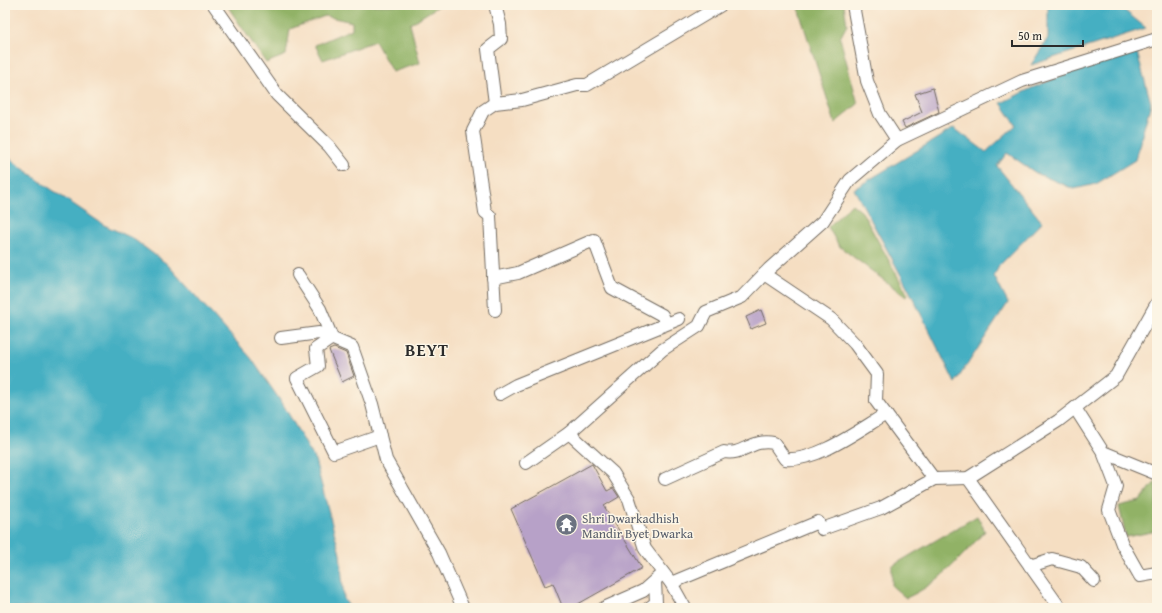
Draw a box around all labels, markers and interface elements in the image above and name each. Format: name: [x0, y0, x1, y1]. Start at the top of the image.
scale bar: [1012, 22, 1083, 48]
text: 50 m: [1018, 27, 1042, 44]
district label: BEYT: [405, 337, 449, 362]
place label: Shri Dwarkadhish Mandir Byet Dwarka: [582, 509, 694, 543]
temple icon: Shri Dwarkadhish Mandir Byet Dwarka: [554, 512, 580, 538]

